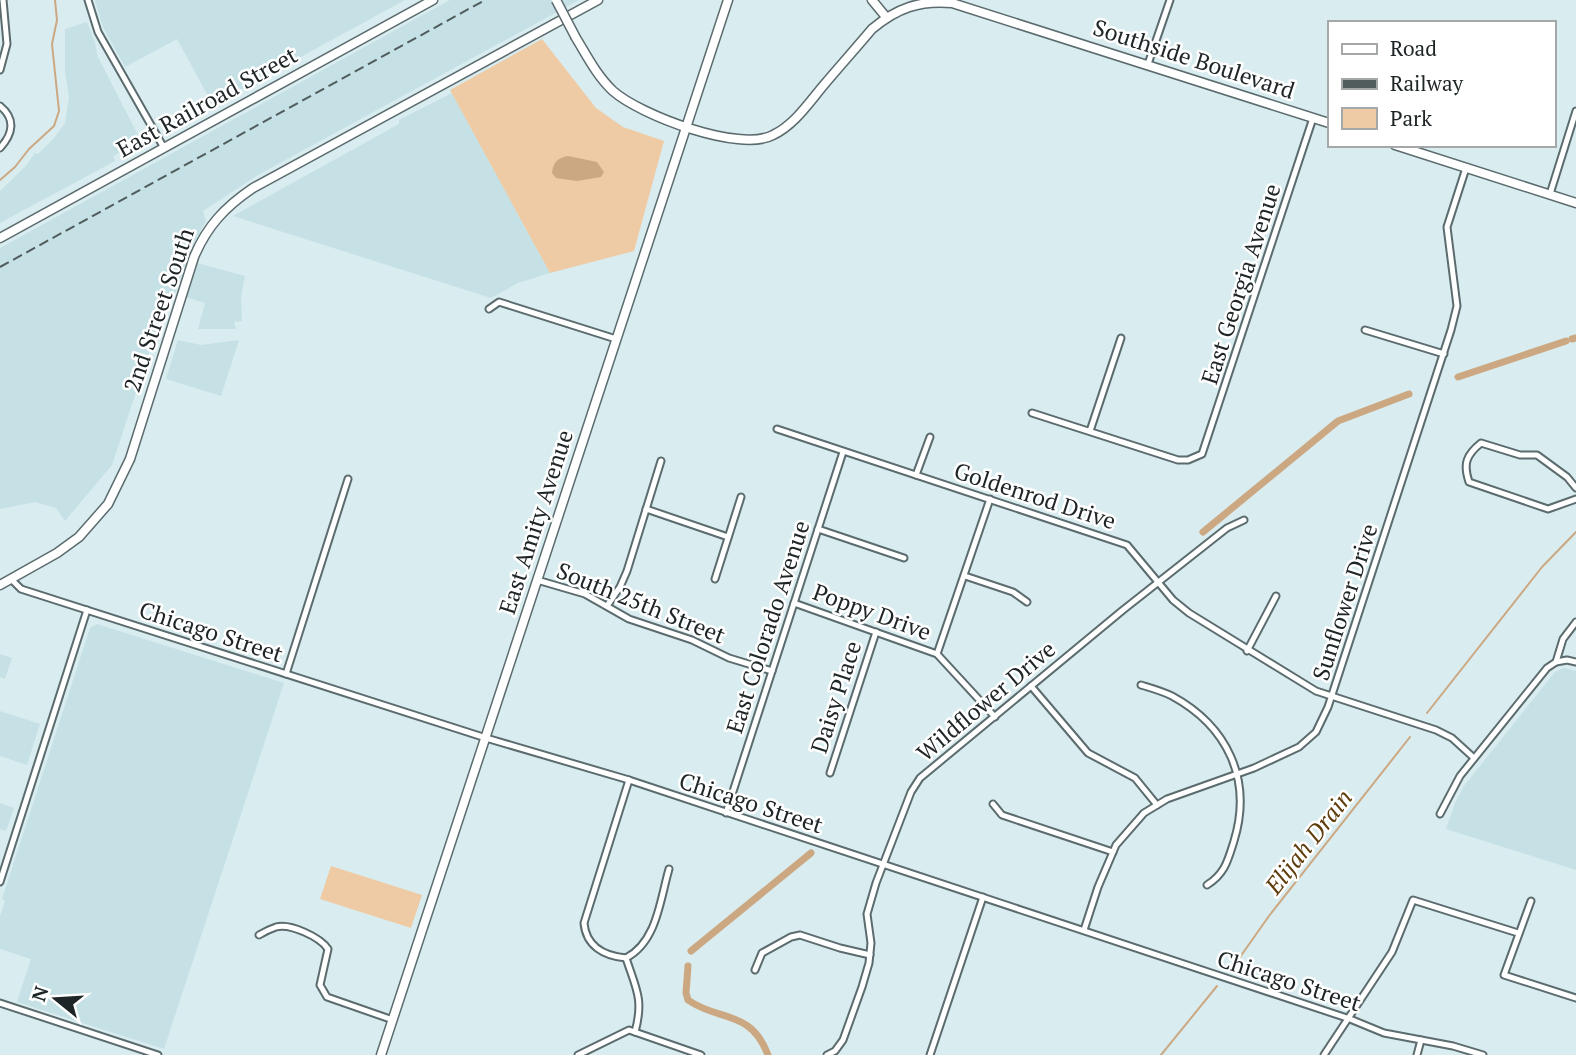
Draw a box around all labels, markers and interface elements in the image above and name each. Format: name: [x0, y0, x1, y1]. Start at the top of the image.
street label: Southside Boulevard: [1089, 11, 1299, 106]
legend: [1328, 21, 1555, 147]
text: Road: [1390, 34, 1437, 62]
street label: East Railroad Street: [111, 39, 303, 164]
text: Railway: [1390, 69, 1464, 97]
text: Park: [1390, 104, 1432, 132]
street label: East Georgia Avenue: [1193, 180, 1288, 388]
street label: 2nd Street South: [116, 223, 201, 396]
street label: East Amity Avenue: [491, 426, 580, 618]
street label: Goldenrod Drive: [950, 455, 1120, 536]
street label: East Colorado Avenue: [718, 516, 817, 737]
street label: Sunflower Drive: [1305, 520, 1384, 684]
street label: South 25th Street: [552, 555, 731, 651]
street label: Poppy Drive: [809, 576, 935, 647]
street label: Chicago Street: [135, 594, 287, 669]
street label: Wildflower Drive: [910, 633, 1061, 768]
street label: Daisy Place: [803, 637, 868, 757]
street label: Chicago Street: [675, 765, 827, 840]
water label: Elijah Drain: [1257, 782, 1359, 901]
street label: Chicago Street: [1213, 943, 1365, 1018]
north arrow: [21, 964, 91, 1034]
text: N: [25, 982, 54, 1004]

